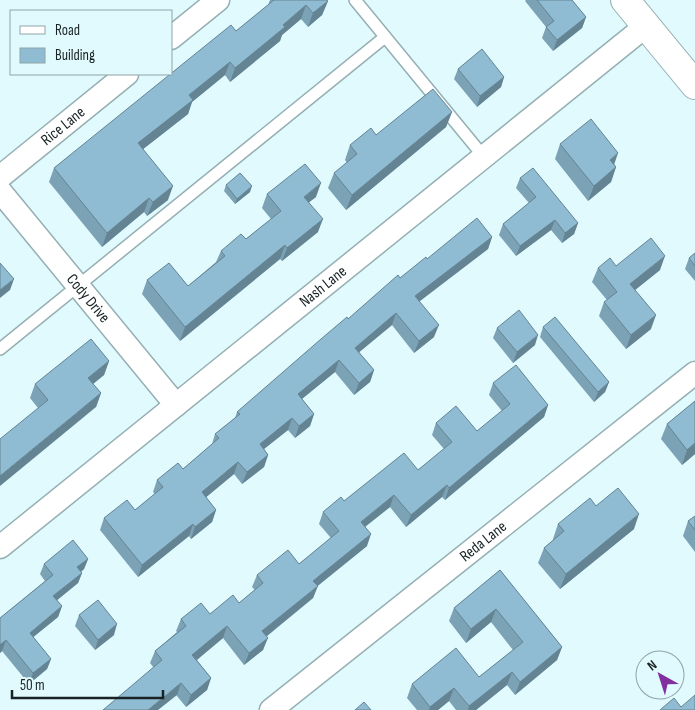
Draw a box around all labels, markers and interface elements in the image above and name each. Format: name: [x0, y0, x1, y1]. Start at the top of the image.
legend: [10, 10, 172, 75]
text: Road: [55, 21, 80, 40]
text: Building: [55, 46, 95, 65]
street label: Rice Lane: [37, 103, 89, 149]
street label: Nash Lane: [296, 262, 350, 311]
street label: Cody Drive: [63, 270, 114, 327]
street label: Reda Lane: [456, 517, 510, 566]
north arrow: [635, 650, 685, 700]
text: N: [644, 656, 660, 674]
scale bar: [12, 668, 164, 700]
text: 50 m: [20, 676, 45, 695]

